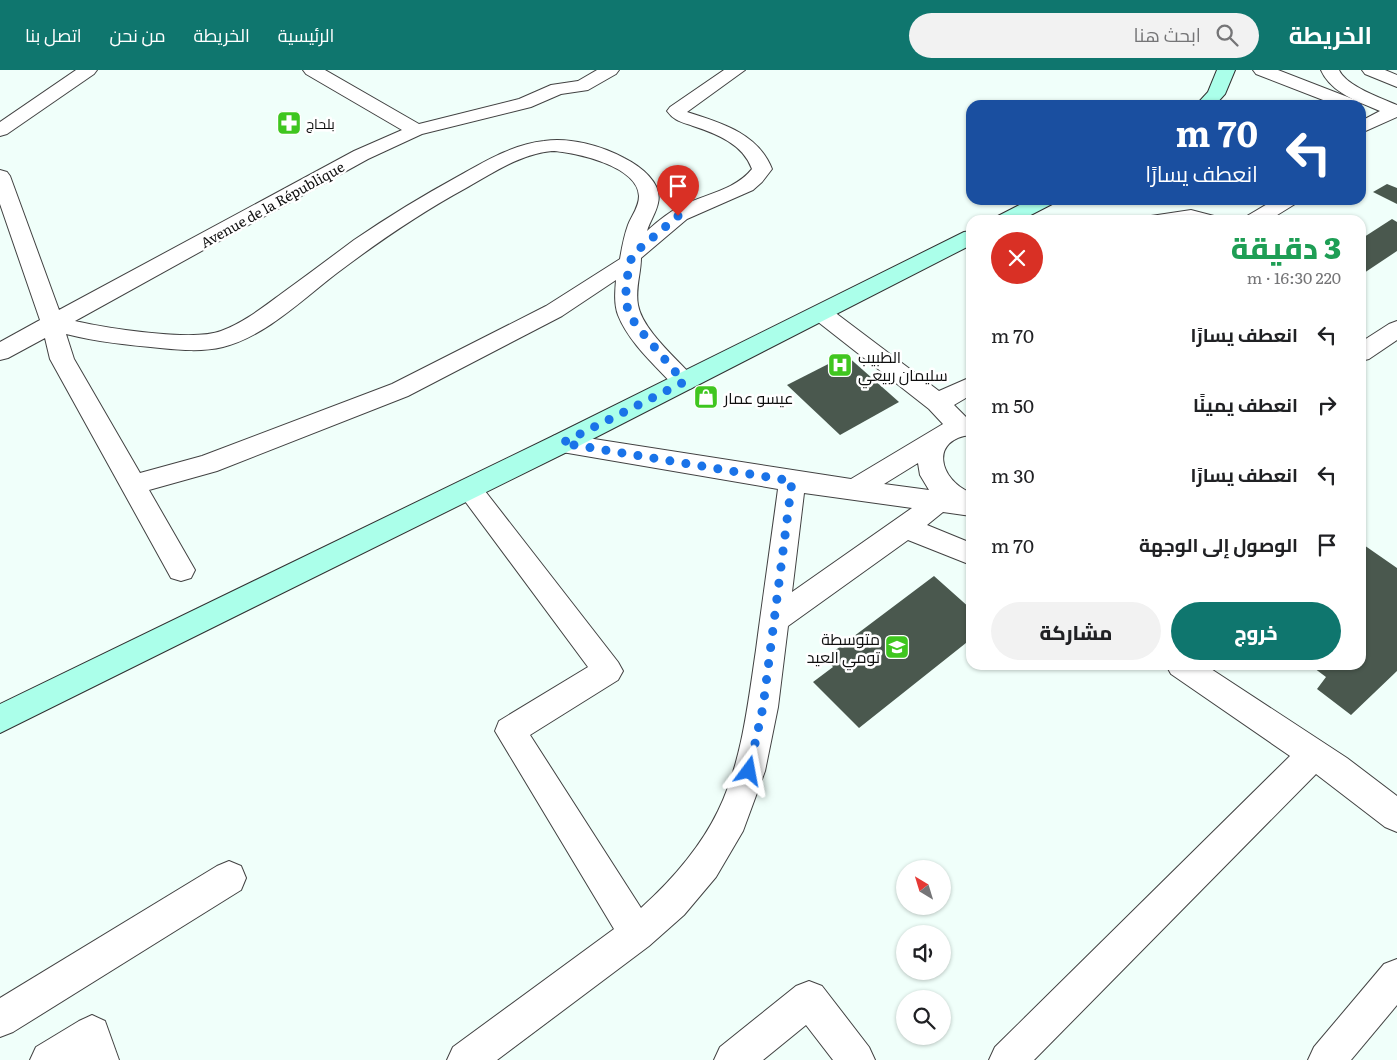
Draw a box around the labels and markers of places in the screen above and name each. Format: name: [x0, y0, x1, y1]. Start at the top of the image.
pharmacy icon: بلحاج: [276, 110, 302, 136]
place label: بلحاج: [306, 113, 335, 133]
pin: [657, 165, 699, 216]
place label: الطبيب سليمان ربيعي: [858, 344, 948, 389]
hospital icon: الطبيب سليمان ربيعي: [827, 352, 853, 378]
shop icon: عيسو عمار: [693, 384, 719, 410]
place label: عيسو عمار: [723, 385, 794, 409]
place label: متوسطة تومي العيد: [807, 626, 881, 671]
school or university icon: متوسطة تومي العيد: [884, 634, 910, 660]

